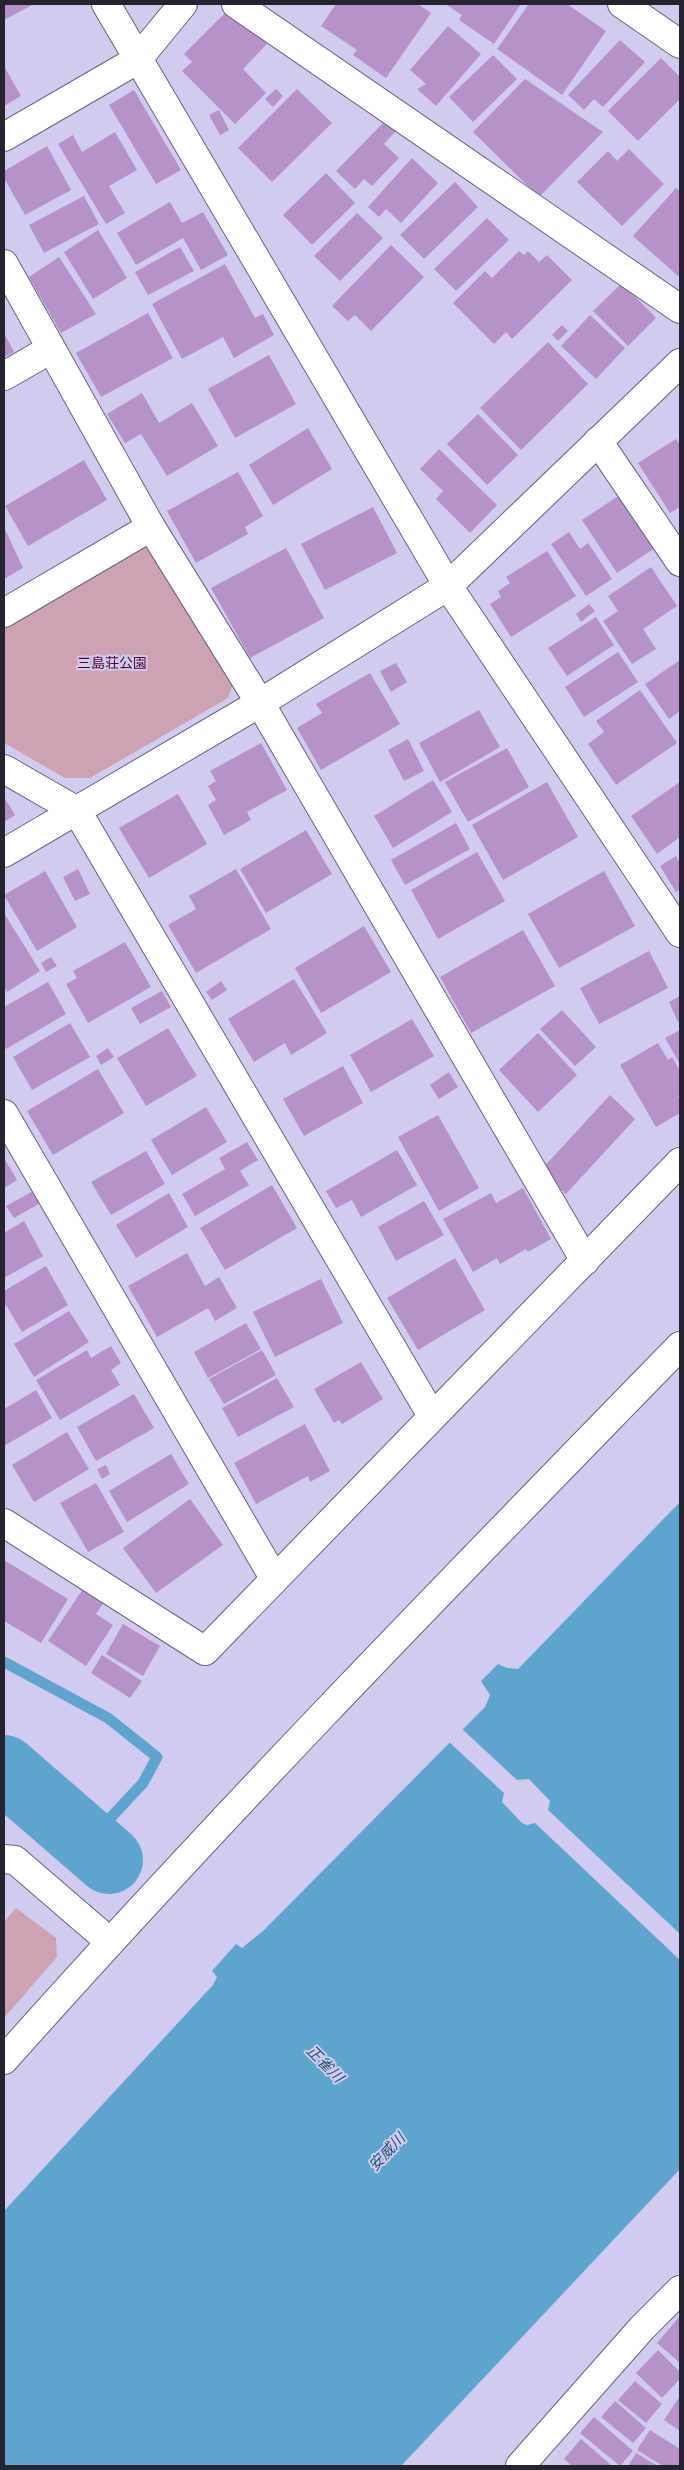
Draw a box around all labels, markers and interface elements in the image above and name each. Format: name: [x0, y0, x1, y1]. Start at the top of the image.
park label: 三島荘公園: [77, 656, 147, 673]
water label: 正雀川: [301, 2042, 348, 2089]
water label: 安威川: [366, 2129, 412, 2176]

